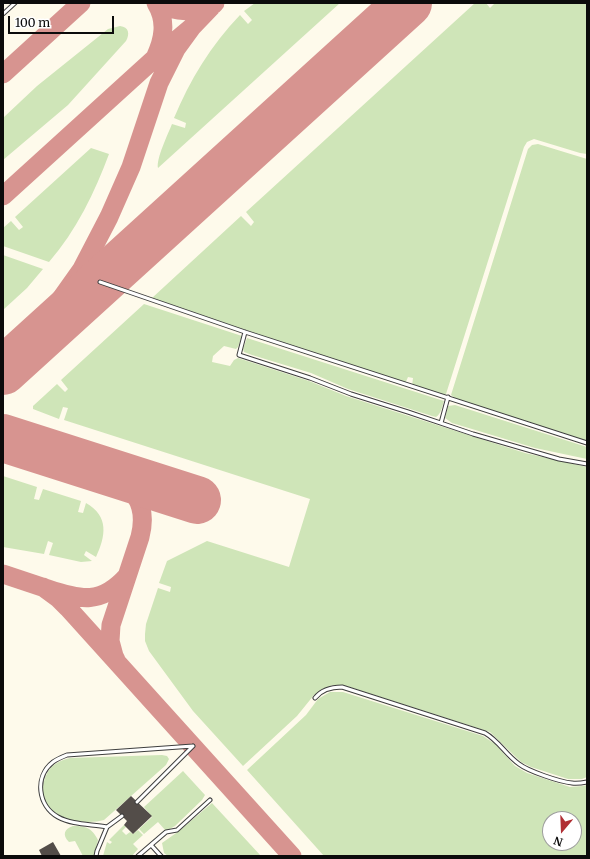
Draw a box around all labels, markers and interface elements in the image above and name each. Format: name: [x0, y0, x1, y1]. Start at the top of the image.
scale bar: [10, 8, 116, 34]
text: 100 m: [15, 15, 50, 30]
north arrow: [542, 811, 582, 851]
text: N: [552, 833, 565, 849]

